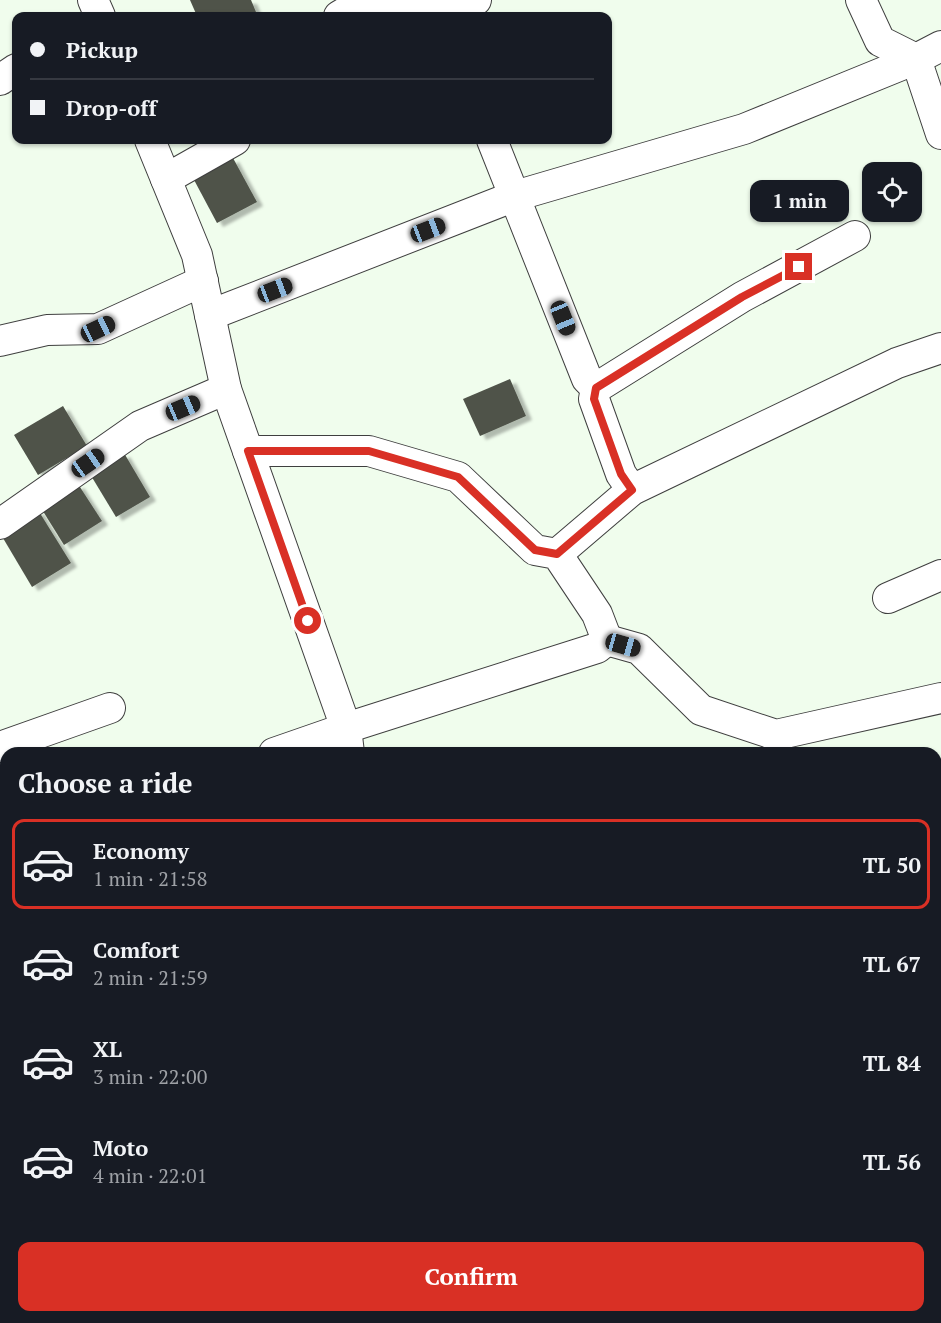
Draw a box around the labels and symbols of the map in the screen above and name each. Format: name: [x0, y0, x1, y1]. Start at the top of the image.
callout: 1 min: [750, 180, 848, 222]
car: [408, 215, 448, 245]
route end: [785, 253, 812, 280]
car: [255, 275, 295, 305]
car: [548, 298, 578, 338]
car: [78, 313, 118, 345]
car: [163, 393, 203, 423]
car: [68, 445, 108, 481]
route start: [294, 607, 321, 634]
car: [603, 631, 643, 659]

